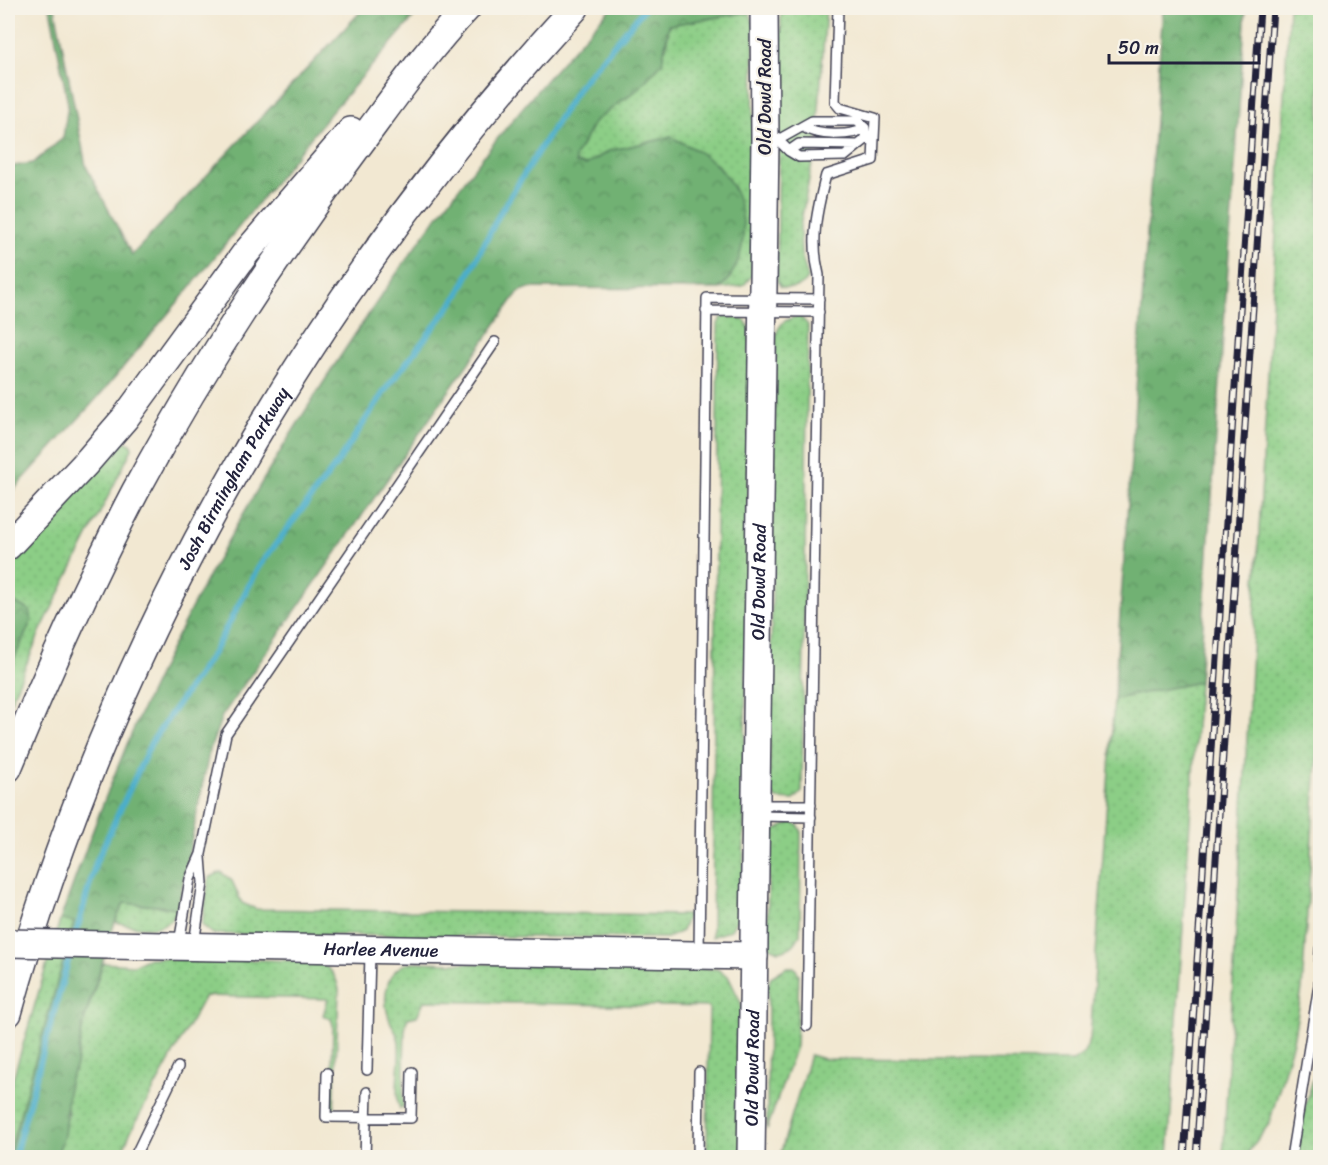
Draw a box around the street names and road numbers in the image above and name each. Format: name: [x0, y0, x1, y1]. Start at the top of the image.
street label: Old Dowd Road: [749, 37, 781, 155]
street label: Josh Birmingham Parkway: [168, 380, 299, 576]
street label: Old Dowd Road: [742, 522, 776, 640]
street label: Harlee Avenue: [323, 933, 439, 967]
street label: Old Dowd Road: [735, 1008, 769, 1126]

